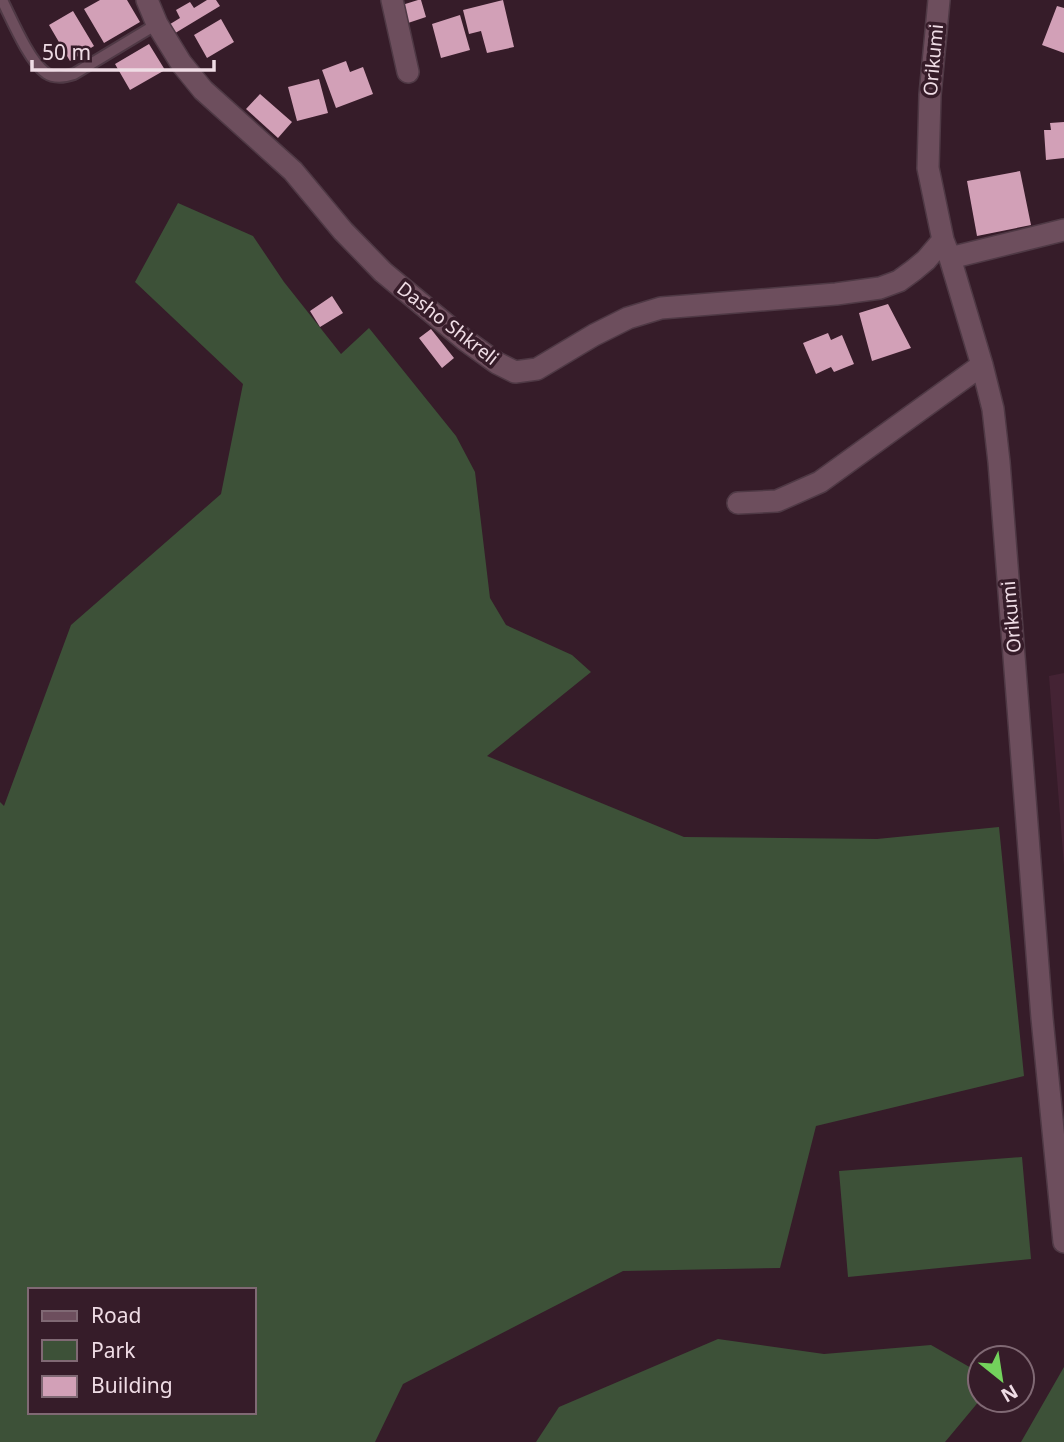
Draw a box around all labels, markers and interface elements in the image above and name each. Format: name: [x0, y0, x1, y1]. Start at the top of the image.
street label: Orikumi: [917, 23, 949, 97]
scale bar: [32, 28, 214, 72]
text: 50 m: [42, 38, 91, 66]
street label: Dasho Shkreli: [392, 275, 504, 371]
street label: Orikumi: [995, 580, 1027, 654]
legend: [28, 1288, 256, 1414]
text: Road: [91, 1301, 141, 1329]
text: Park: [91, 1336, 136, 1364]
north arrow: [966, 1344, 1036, 1414]
text: Building: [91, 1371, 173, 1399]
text: N: [996, 1379, 1023, 1409]

